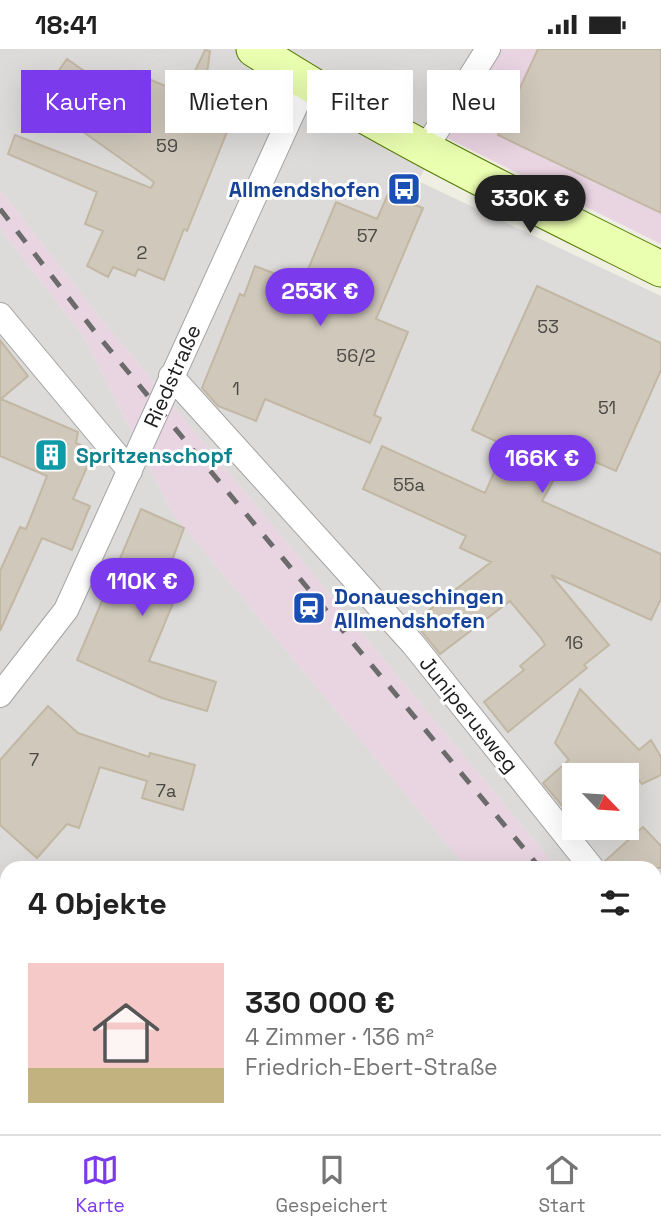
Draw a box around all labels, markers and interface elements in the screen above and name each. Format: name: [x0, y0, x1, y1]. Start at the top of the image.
text: 18:41: [35, 8, 97, 42]
chip: Kaufen: [21, 70, 151, 133]
chip: Mieten: [165, 70, 293, 133]
chip: Filter: [307, 70, 413, 133]
chip: Neu: [427, 70, 520, 133]
house number: 59: [156, 134, 178, 157]
bus stop icon: Allmendshofen: [385, 170, 423, 208]
place label: Allmendshofen: [229, 176, 380, 203]
pin: 330K €: [473, 176, 587, 235]
text: 330K €: [491, 183, 569, 213]
house number: 57: [357, 224, 377, 247]
house number: 2: [137, 241, 147, 264]
pin: 253K €: [263, 268, 377, 328]
text: 253K €: [281, 276, 359, 306]
house number: 53: [537, 315, 559, 338]
street label: Riedstraße: [137, 320, 207, 432]
house number: 56/2: [336, 344, 376, 367]
house number: 1: [232, 377, 240, 400]
house number: 51: [598, 396, 616, 419]
pin: 166K €: [485, 435, 599, 495]
building icon: Spritzenschopf: [32, 436, 70, 474]
place label: Spritzenschopf: [76, 442, 233, 469]
text: 166K €: [505, 443, 579, 473]
house number: 55a: [393, 473, 425, 496]
pin: 110K €: [85, 559, 199, 618]
text: 110K €: [106, 566, 178, 596]
place label: Donaueschingen Allmendshofen: [334, 583, 504, 634]
station icon: Donaueschingen Allmendshofen: [290, 589, 328, 627]
house number: 16: [565, 631, 583, 654]
street label: Juniperusweg: [414, 650, 524, 778]
house number: 7: [29, 748, 39, 771]
north arrow: [562, 763, 639, 840]
map controls: [562, 763, 639, 840]
house number: 7a: [156, 779, 176, 802]
text: 4 Objekte: [28, 884, 167, 923]
icon: filters: [596, 884, 634, 922]
text: 330 000 €: [245, 983, 395, 1022]
icon: home: [84, 991, 168, 1075]
text: 4 Zimmer · 136 m²: [245, 1022, 434, 1052]
text: Friedrich-Ebert-Straße: [245, 1052, 498, 1082]
tab: Karte: [75, 1151, 125, 1218]
tab: Gespeichert: [276, 1151, 388, 1218]
tab: Start: [538, 1151, 586, 1218]

